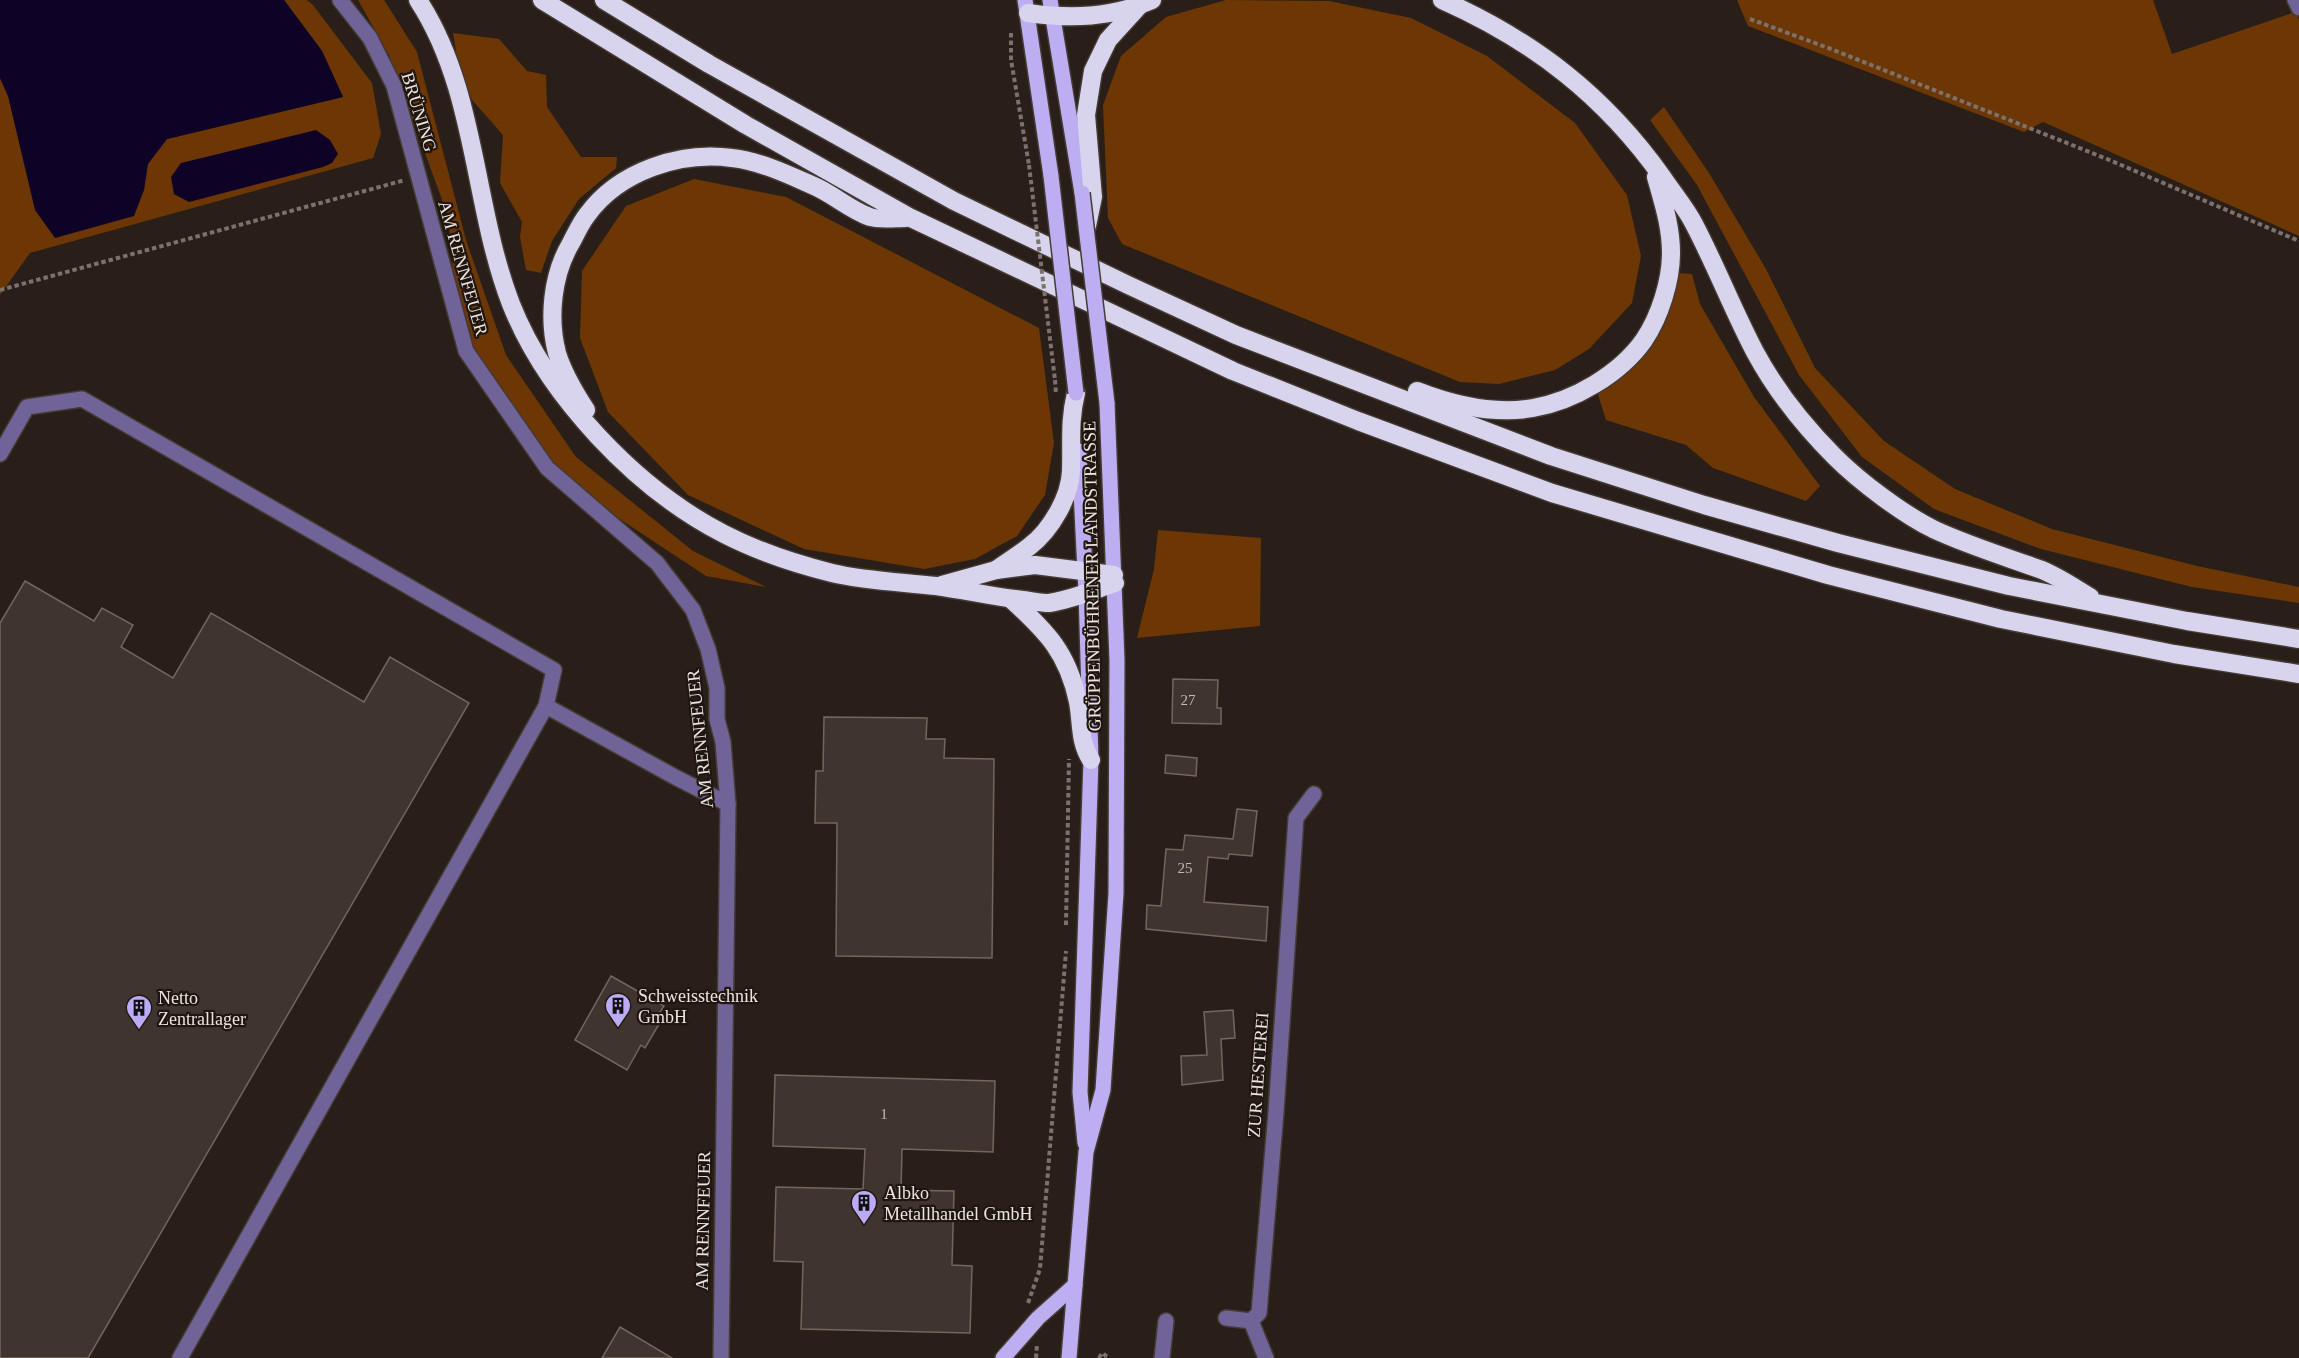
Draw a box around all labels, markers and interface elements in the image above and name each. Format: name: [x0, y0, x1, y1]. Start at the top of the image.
street label: BRÜNING: [397, 70, 441, 154]
street label: AM RENNFEUER: [434, 198, 492, 338]
street label: GRÜPPENBÜHRENER LANDSTRASSE: [1079, 421, 1105, 731]
street label: AM RENNFEUER: [683, 669, 717, 809]
house number: 27: [1181, 692, 1196, 708]
house number: 25: [1178, 860, 1193, 876]
place label: Schweisstechnik GmbH: [638, 986, 758, 1027]
place label: Netto Zentrallager: [158, 988, 246, 1029]
building icon: Schweisstechnik GmbH: [603, 991, 633, 1029]
building icon: Netto Zentrallager: [124, 993, 154, 1031]
street label: ZUR HESTEREI: [1244, 1012, 1272, 1138]
house number: 1: [880, 1106, 888, 1122]
street label: AM RENNFEUER: [692, 1151, 714, 1291]
place label: Albko Metallhandel GmbH: [884, 1183, 1032, 1224]
building icon: Albko Metallhandel GmbH: [849, 1188, 879, 1226]

